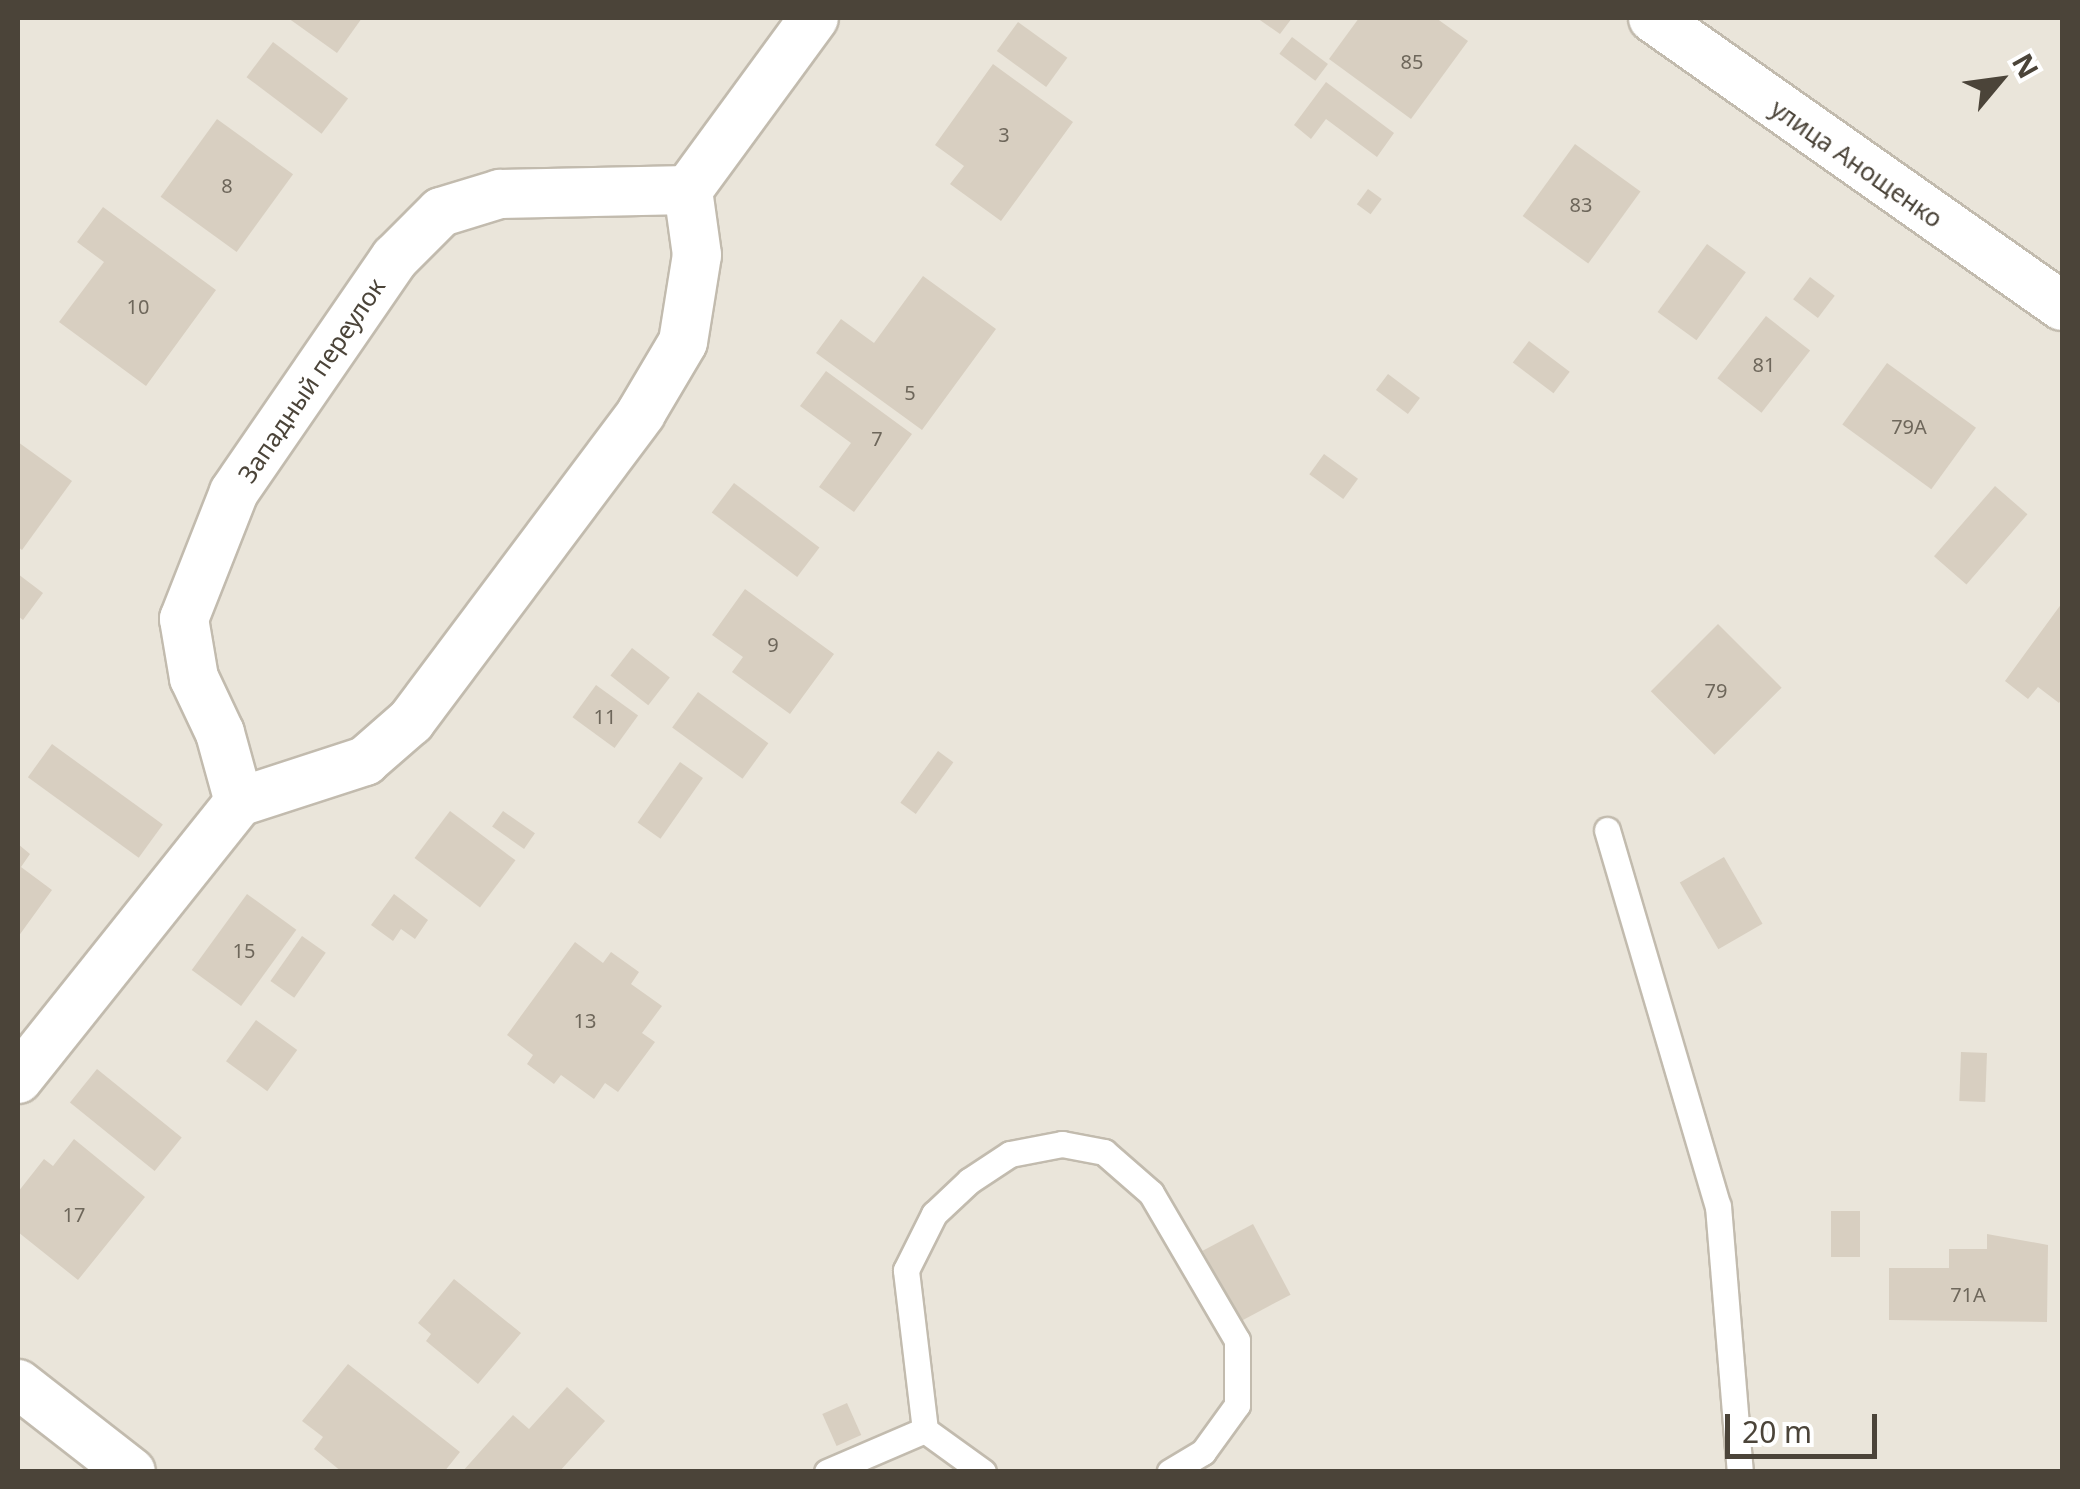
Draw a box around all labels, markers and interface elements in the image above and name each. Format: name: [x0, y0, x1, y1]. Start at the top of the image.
north arrow: [1950, 30, 2050, 130]
text: N: [2004, 46, 2048, 85]
house number: 85: [1401, 49, 1423, 73]
street label: улица Анощенко: [1765, 93, 1949, 233]
house number: 3: [998, 122, 1010, 146]
house number: 8: [221, 173, 233, 197]
house number: 83: [1570, 192, 1592, 216]
street label: Западный переулок: [231, 272, 391, 488]
house number: 10: [127, 294, 149, 318]
house number: 81: [1753, 352, 1775, 376]
house number: 5: [904, 380, 916, 404]
house number: 79А: [1891, 414, 1927, 438]
house number: 7: [871, 426, 883, 450]
house number: 9: [767, 632, 779, 656]
house number: 79: [1705, 678, 1727, 702]
house number: 11: [594, 704, 616, 728]
house number: 15: [233, 938, 255, 962]
house number: 13: [574, 1008, 596, 1032]
house number: 17: [63, 1202, 85, 1226]
house number: 71А: [1950, 1282, 1986, 1306]
scale bar: [1730, 1394, 1882, 1456]
text: 20 m: [1742, 1411, 1812, 1452]

